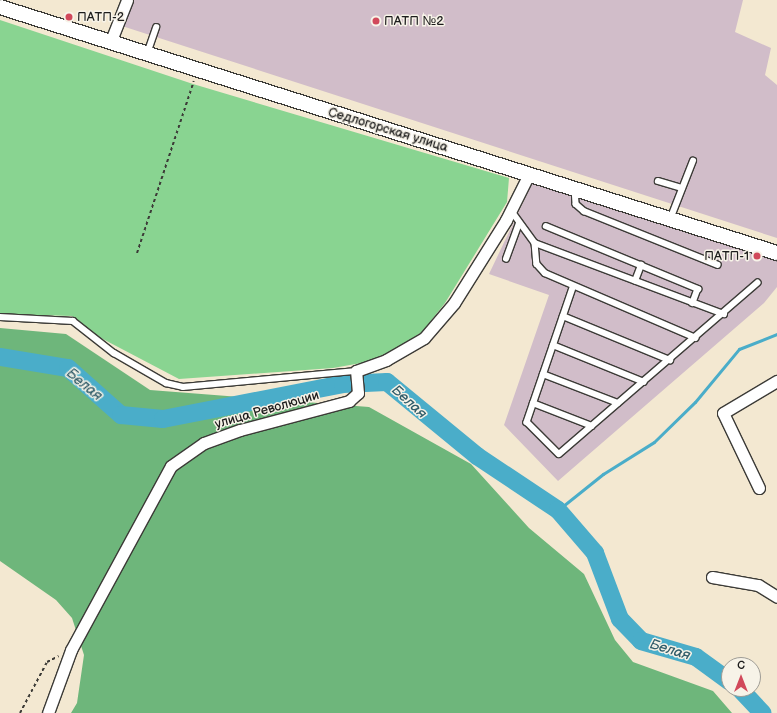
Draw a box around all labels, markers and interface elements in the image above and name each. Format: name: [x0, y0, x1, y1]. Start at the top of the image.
place label: ПАТП-2: [77, 9, 124, 25]
marker: ПАТП-2: [64, 12, 74, 22]
place label: ПАТП №2: [384, 13, 444, 29]
marker: ПАТП №2: [371, 16, 381, 26]
street label: Седлогорская улица: [326, 104, 450, 156]
place label: ПАТП-1: [704, 248, 749, 264]
marker: ПАТП-1: [752, 251, 762, 261]
water label: Белая: [63, 365, 105, 405]
water label: Белая: [388, 382, 430, 422]
street label: улица Революции: [213, 388, 321, 432]
water label: Белая: [648, 636, 692, 664]
north arrow: [721, 657, 761, 697]
text: С: [737, 659, 745, 672]

